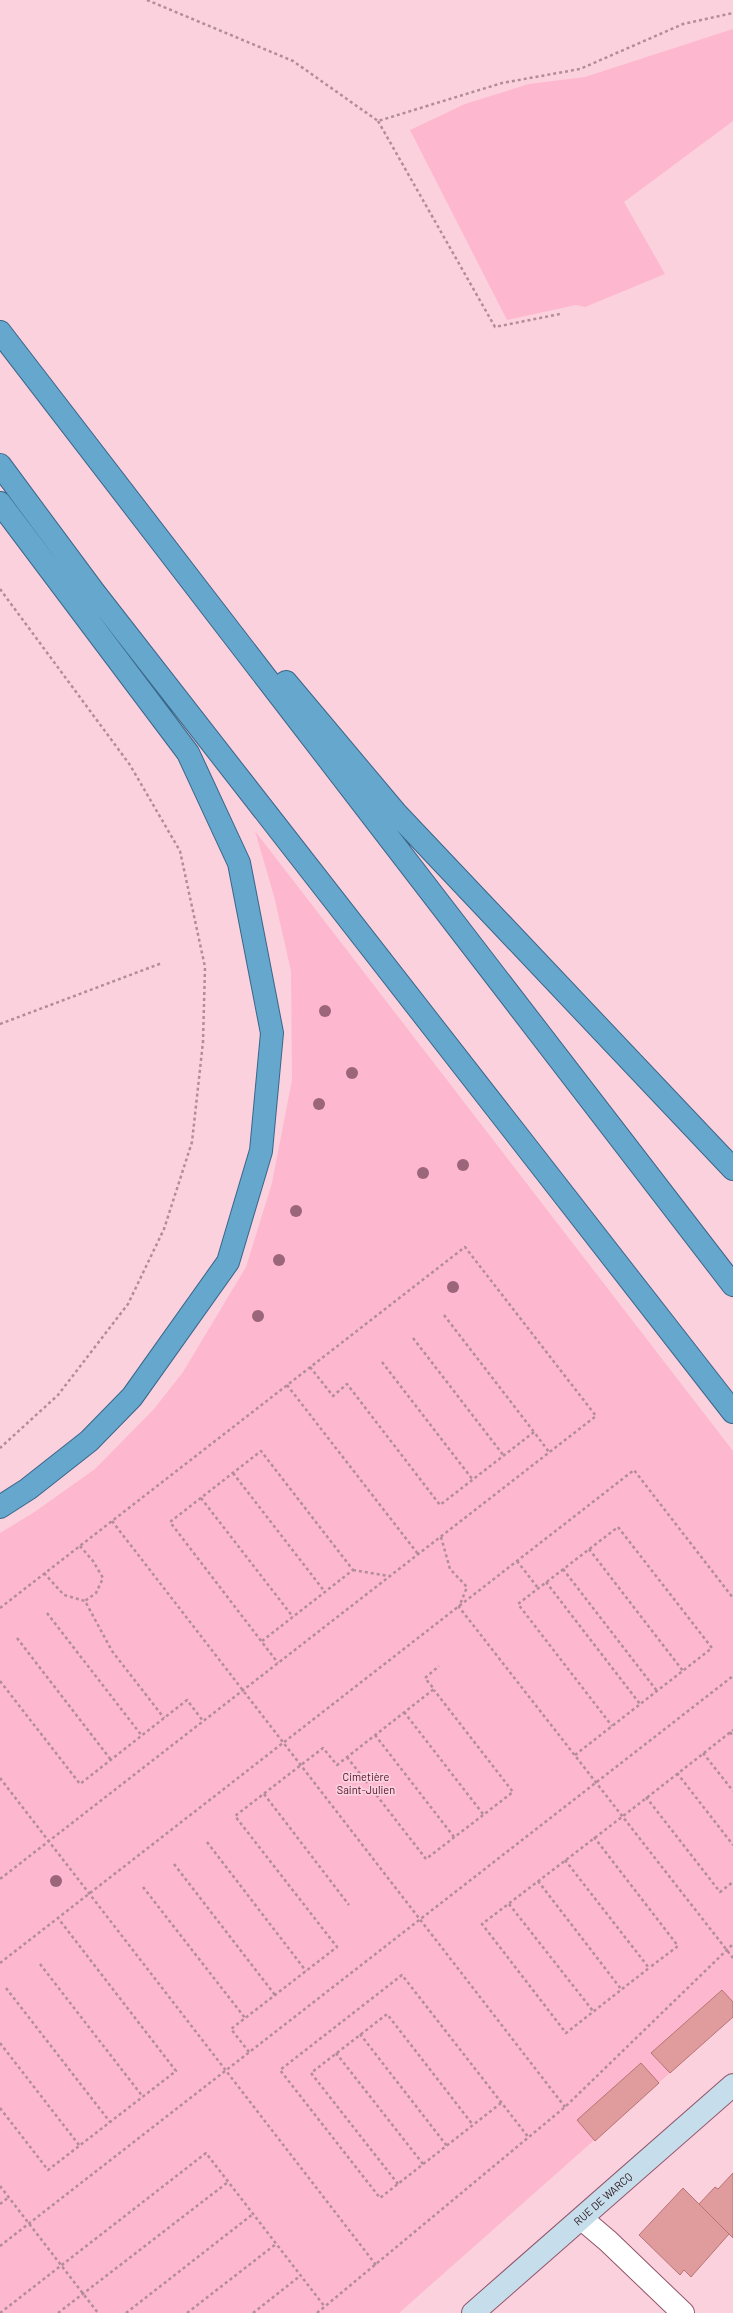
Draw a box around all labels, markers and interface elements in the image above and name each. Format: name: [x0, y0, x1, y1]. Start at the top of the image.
park label: Cimetière Saint-Julien: [337, 1770, 395, 1796]
street label: RUE DE WARCQ: [571, 2169, 635, 2228]

